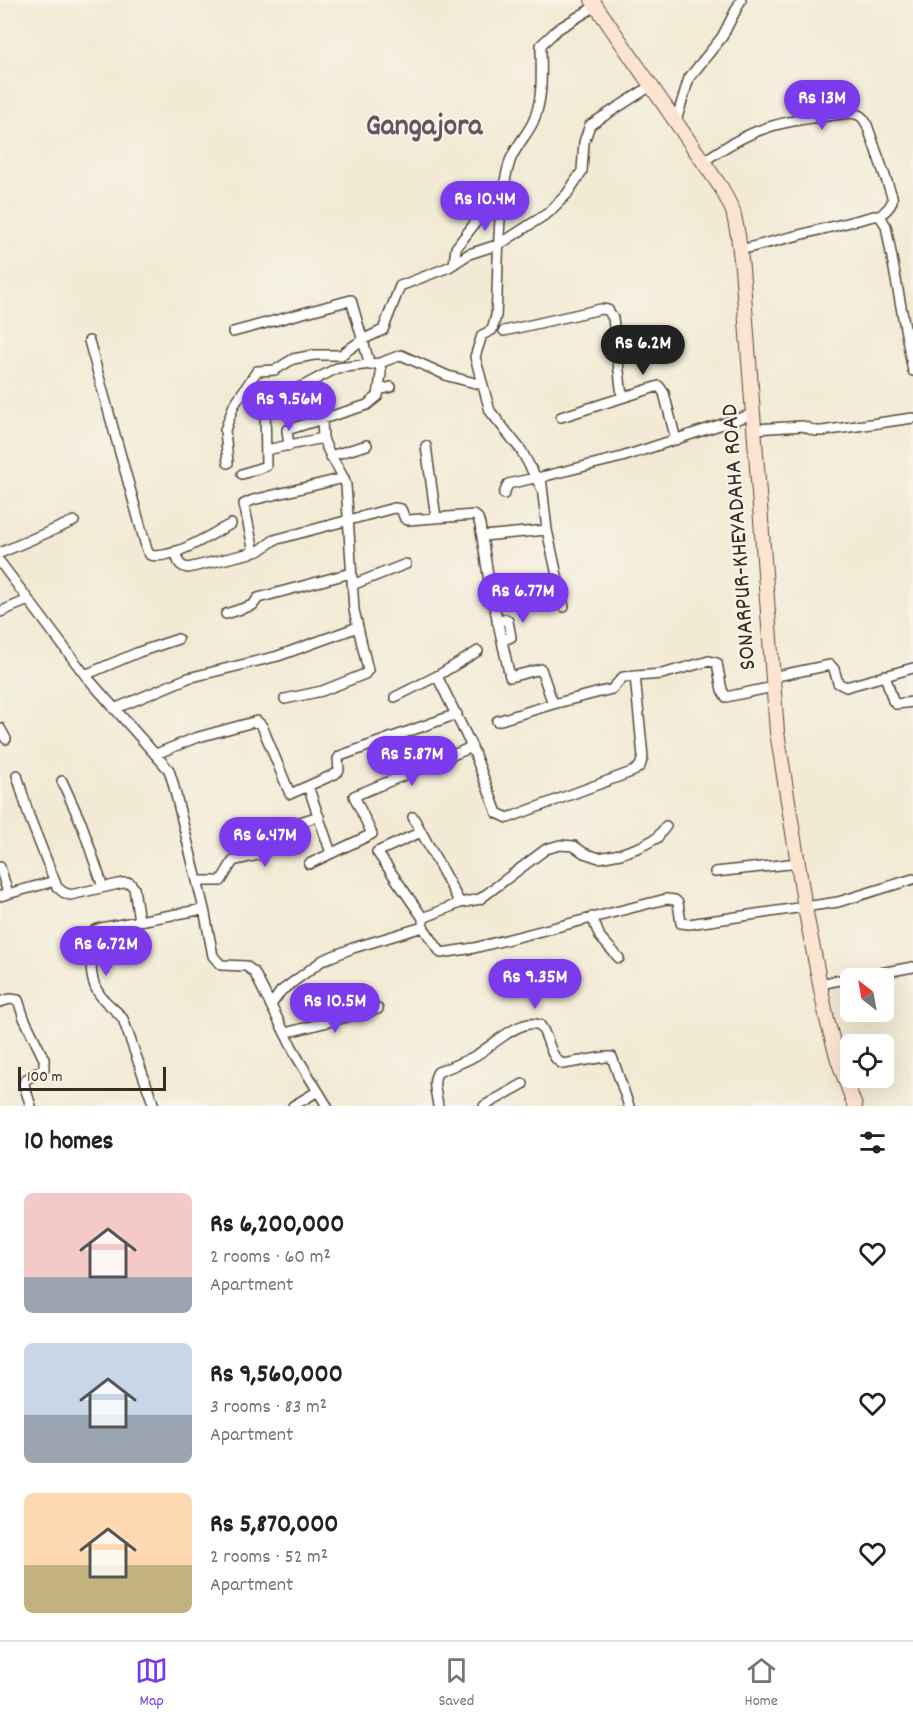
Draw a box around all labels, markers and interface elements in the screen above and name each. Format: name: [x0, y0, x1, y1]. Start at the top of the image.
pin: Rs 13M: [773, 80, 871, 131]
text: Rs 13M: [798, 85, 846, 113]
district label: Gangajora: [366, 107, 483, 150]
pin: Rs 10.4M: [423, 181, 547, 232]
text: Rs 10.4M: [454, 186, 516, 214]
pin: Rs 6.2M: [588, 325, 698, 376]
text: Rs 6.2M: [615, 330, 671, 358]
pin: Rs 9.56M: [227, 381, 351, 432]
text: Rs 9.56M: [256, 386, 322, 414]
street label: SONARPUR-KHEYADAHA ROAD: [714, 403, 766, 671]
pin: Rs 6.77M: [461, 573, 585, 624]
text: Rs 6.77M: [492, 578, 554, 606]
pin: Rs 5.87M: [350, 736, 474, 787]
text: Rs 5.87M: [381, 741, 443, 769]
pin: Rs 6.47M: [203, 817, 327, 868]
text: Rs 6.47M: [233, 822, 297, 850]
pin: Rs 6.72M: [44, 926, 168, 977]
text: Rs 6.72M: [74, 931, 138, 959]
pin: Rs 9.35M: [473, 959, 597, 1010]
text: Rs 9.35M: [502, 964, 568, 992]
north arrow: [840, 968, 894, 1022]
map controls: [840, 968, 894, 1088]
pin: Rs 10.5M: [273, 983, 397, 1034]
text: Rs 10.5M: [304, 988, 366, 1016]
button: locate: [840, 1034, 894, 1088]
scale bar: [18, 1064, 166, 1092]
text: 100 m: [27, 1066, 63, 1089]
text: 10 homes: [24, 1124, 114, 1161]
icon: filters: [856, 1126, 889, 1159]
text: Rs 6,200,000: [210, 1207, 344, 1244]
icon: home: [72, 1217, 144, 1289]
icon: heart: [856, 1237, 889, 1270]
text: 2 rooms · 60 m²: [210, 1244, 331, 1272]
text: Apartment: [210, 1272, 293, 1300]
text: Rs 9,560,000: [210, 1357, 343, 1394]
icon: home: [72, 1367, 144, 1439]
icon: heart: [856, 1387, 889, 1420]
text: 3 rooms · 83 m²: [210, 1394, 327, 1422]
text: Apartment: [210, 1422, 293, 1450]
text: Rs 5,870,000: [210, 1507, 339, 1544]
icon: home: [72, 1517, 144, 1589]
icon: heart: [856, 1537, 889, 1570]
text: 2 rooms · 52 m²: [210, 1544, 328, 1572]
text: Apartment: [210, 1572, 293, 1600]
tab: Map: [135, 1654, 168, 1713]
tab: Saved: [438, 1654, 474, 1713]
tab: Home: [744, 1654, 778, 1713]

